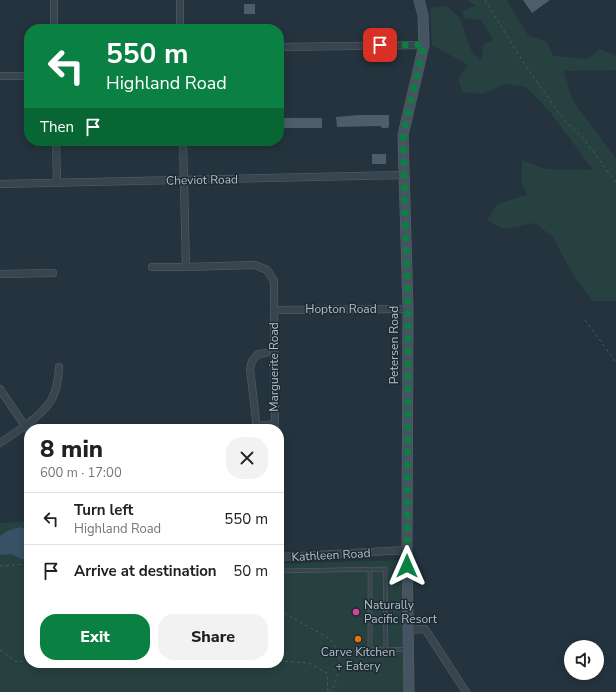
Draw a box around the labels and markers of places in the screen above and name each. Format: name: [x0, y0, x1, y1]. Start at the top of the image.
pin: [363, 28, 397, 62]
place label: Naturally Pacific Resort: [364, 597, 438, 627]
marker: Naturally Pacific Resort: [351, 607, 361, 617]
marker: Carve Kitchen + Eatery: [353, 634, 363, 644]
place label: Carve Kitchen + Eatery: [321, 644, 395, 674]

